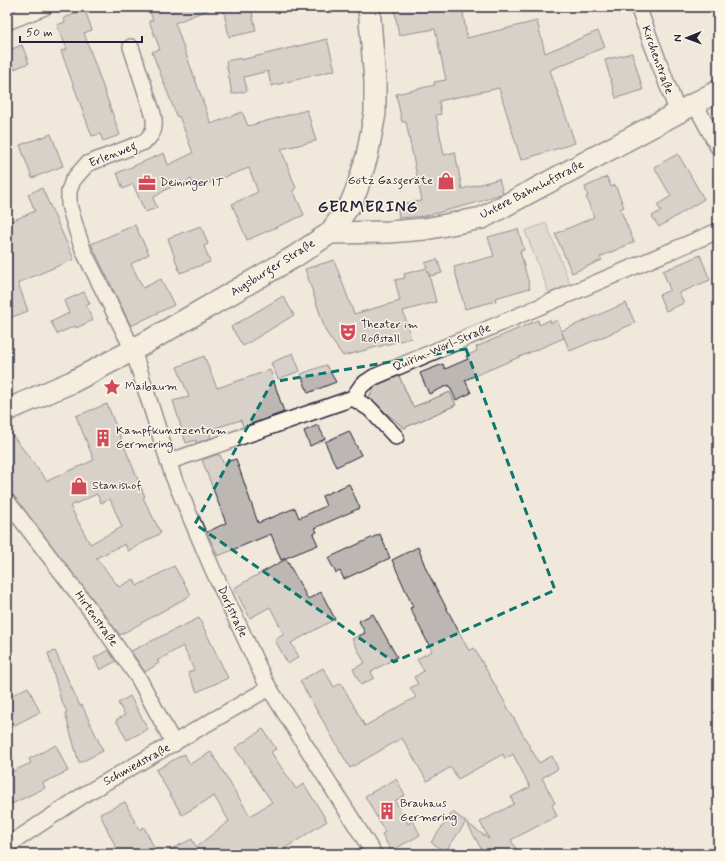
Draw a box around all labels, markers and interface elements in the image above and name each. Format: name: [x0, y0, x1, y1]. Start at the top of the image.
scale bar: [20, 18, 142, 44]
north arrow: [667, 18, 707, 58]
street label: Kirchenstraße: [637, 23, 677, 97]
text: 50 m: [26, 25, 53, 41]
text: N: [671, 34, 685, 42]
street label: Erlenweg: [87, 138, 140, 173]
street label: Untere Bahnhofstraße: [477, 157, 587, 223]
shop icon: Götz Gasgeräte: [436, 171, 456, 191]
office icon: Deininger IT: [137, 173, 157, 193]
place label: Götz Gasgeräte: [348, 173, 433, 190]
place label: Deininger IT: [160, 175, 224, 191]
district label: GERMERING: [318, 197, 418, 218]
street label: Augsburger Straße: [228, 236, 319, 301]
place label: Theater im Roßstall: [361, 317, 418, 347]
street label: Quirin-Wörl-Straße: [391, 320, 494, 376]
theatre icon: Theater im Roßstall: [338, 322, 358, 342]
place icon: Maibaum: [102, 377, 122, 397]
place label: Maibaum: [125, 379, 177, 395]
place label: Kampfkunstzentrum Germering: [116, 423, 227, 453]
building icon: Kampfkunstzentrum Germering: [93, 428, 113, 448]
shop icon: Stanishof: [69, 476, 89, 496]
place label: Stanishof: [92, 478, 142, 494]
street label: Dorfstraße: [213, 584, 251, 640]
street label: Hirtenstraße: [71, 588, 122, 650]
street label: Schmiedstraße: [101, 740, 173, 790]
place label: Brauhaus Germering: [400, 796, 457, 826]
building icon: Brauhaus Germering: [377, 801, 397, 821]

